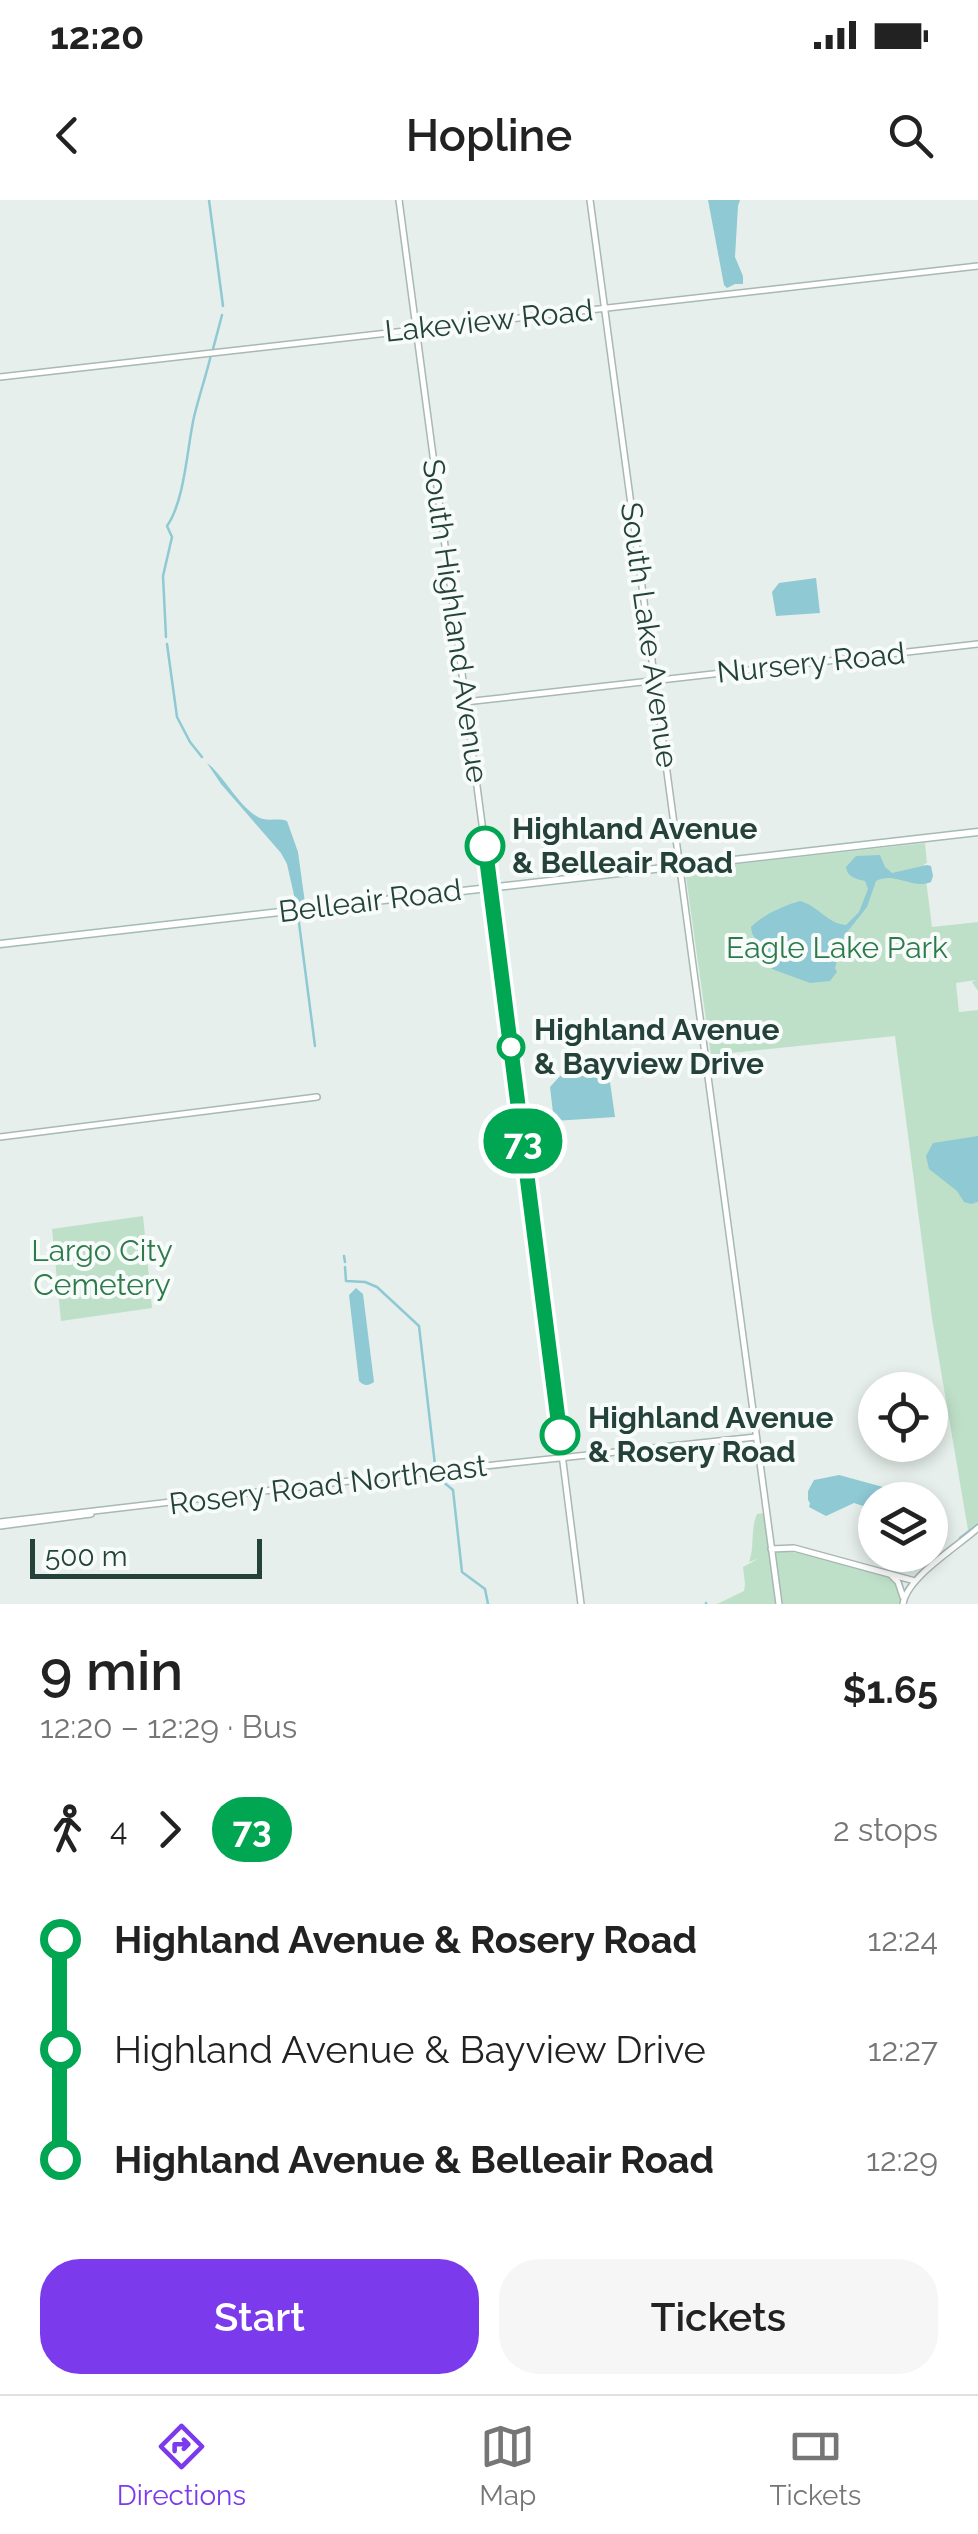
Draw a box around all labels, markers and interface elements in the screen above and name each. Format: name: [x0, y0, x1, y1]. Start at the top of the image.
text: 12:20: [50, 13, 144, 58]
icon: back: [40, 108, 95, 163]
icon: search: [883, 108, 938, 163]
text: Hopline: [406, 109, 572, 162]
street label: Lakeview Road: [383, 292, 595, 349]
street label: South Highland Avenue: [415, 457, 496, 785]
street label: South Lake Avenue: [614, 500, 685, 770]
street label: Nursery Road: [715, 635, 907, 690]
place label: Highland Avenue & Belleair Road: [512, 811, 757, 880]
marker: Highland Avenue & Belleair Road: [466, 827, 504, 865]
street label: Belleair Road: [277, 872, 463, 929]
park label: Eagle Lake Park: [726, 930, 948, 965]
place label: Highland Avenue & Bayview Drive: [534, 1012, 779, 1081]
marker: Highland Avenue & Bayview Drive: [498, 1034, 524, 1060]
line badge: 73: [478, 1108, 568, 1174]
text: 73: [503, 1121, 543, 1162]
park label: Largo City Cemetery: [31, 1233, 173, 1302]
map controls: [858, 1372, 948, 1572]
button: locate: [858, 1372, 948, 1462]
place label: Highland Avenue & Rosery Road: [588, 1400, 833, 1469]
marker: Highland Avenue & Rosery Road: [541, 1416, 579, 1454]
street label: Rosery Road Northeast: [167, 1448, 489, 1521]
button: layers: [858, 1482, 948, 1572]
scale bar: [30, 1534, 262, 1578]
text: 500 m: [45, 1540, 127, 1573]
text: 9 min: [40, 1638, 183, 1703]
text: $1.65: [842, 1667, 938, 1712]
text: 12:20 – 12:29 · Bus: [40, 1708, 297, 1745]
icon: walk: [40, 1802, 95, 1857]
icon: forward: [142, 1802, 197, 1857]
text: 73: [232, 1809, 272, 1850]
text: 4: [110, 1811, 127, 1848]
text: 2 stops: [833, 1811, 938, 1848]
text: Highland Avenue & Rosery Road: [114, 1917, 697, 1962]
text: 12:24: [867, 1921, 938, 1958]
text: Highland Avenue & Bayview Drive: [114, 2027, 706, 2072]
text: 12:27: [868, 2031, 938, 2068]
text: Highland Avenue & Belleair Road: [114, 2137, 714, 2182]
text: 12:29: [866, 2141, 938, 2178]
button: Start: [40, 2259, 479, 2374]
button: Tickets: [499, 2259, 938, 2374]
tab: Directions: [117, 2419, 246, 2512]
tab: Map: [479, 2419, 536, 2512]
tab: Tickets: [769, 2419, 861, 2512]

